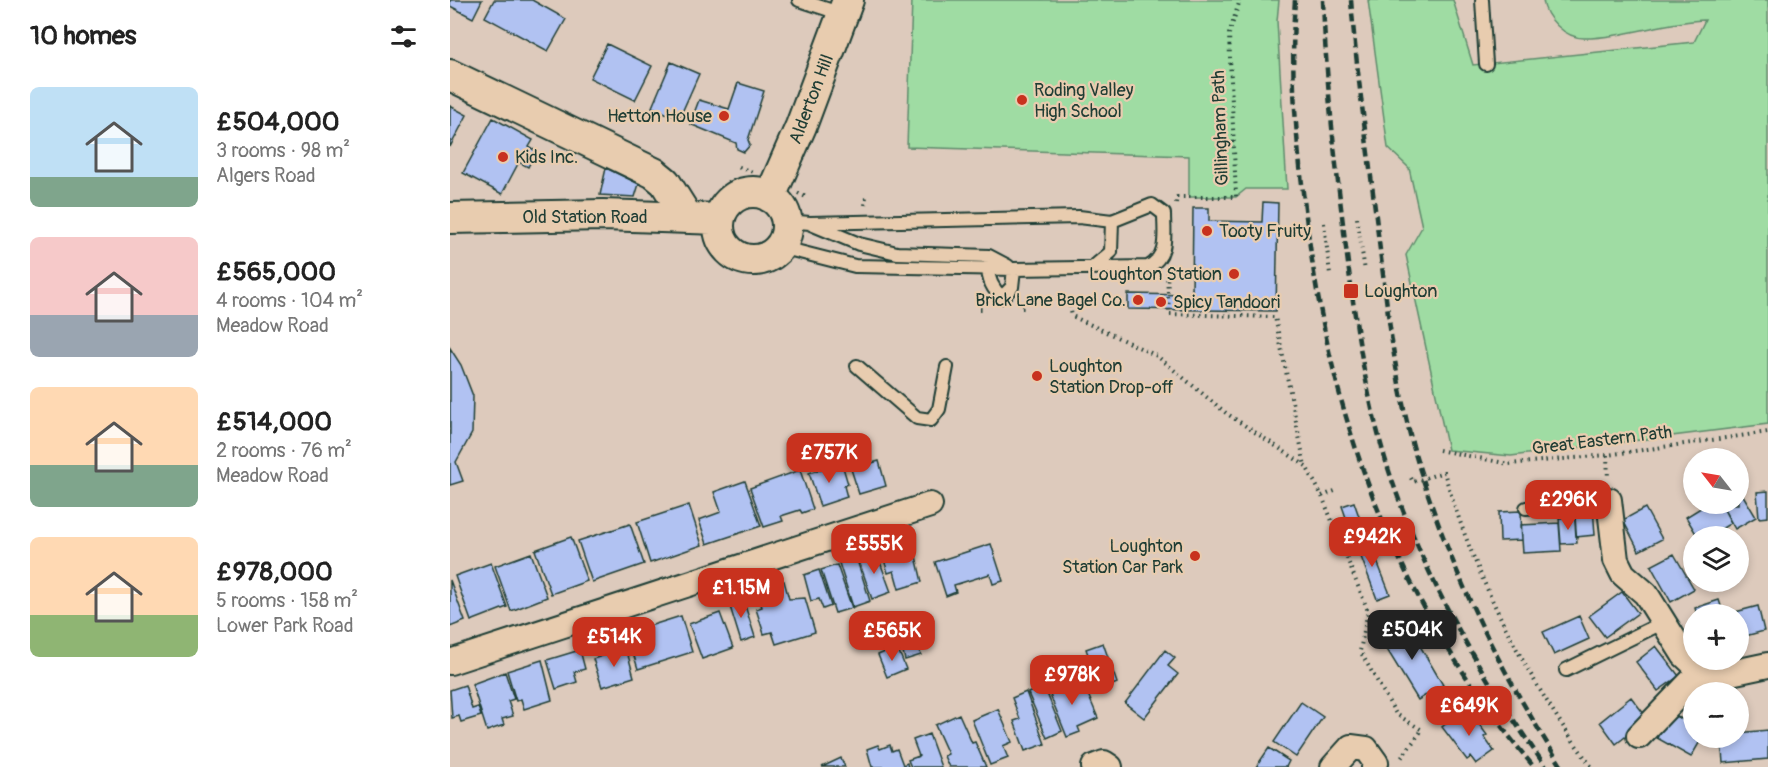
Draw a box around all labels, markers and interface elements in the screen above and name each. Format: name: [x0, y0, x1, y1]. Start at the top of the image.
text: 10 homes: [30, 20, 136, 52]
icon: filters: [387, 20, 420, 53]
street label: Alderton Hill: [784, 51, 839, 147]
street label: Gillingham Path: [1207, 70, 1234, 186]
place label: Roding Valley High School: [1034, 79, 1134, 123]
marker: Roding Valley High School: [1015, 93, 1029, 107]
place label: Hetton House: [607, 105, 712, 128]
text: £504,000: [216, 106, 340, 138]
marker: Hetton House: [717, 109, 731, 123]
icon: home: [78, 111, 150, 183]
text: 3 rooms · 98 m²: [216, 138, 350, 163]
place label: Kids Inc.: [515, 146, 578, 169]
marker: Kids Inc.: [496, 150, 510, 164]
text: Algers Road: [216, 163, 316, 188]
street label: Old Station Road: [522, 206, 648, 229]
place label: Tooty Fruity: [1219, 220, 1311, 243]
marker: Tooty Fruity: [1200, 224, 1214, 238]
text: £565,000: [216, 256, 336, 288]
icon: home: [78, 261, 150, 333]
place label: Loughton Station: [1089, 263, 1222, 286]
marker: Loughton Station: [1227, 267, 1241, 281]
place label: Loughton: [1364, 280, 1437, 303]
marker: Loughton: [1342, 282, 1360, 300]
text: 4 rooms · 104 m²: [216, 288, 363, 313]
place label: Brick Lane Bagel Co.: [975, 289, 1126, 312]
place label: Spicy Tandoori: [1173, 291, 1280, 314]
marker: Brick Lane Bagel Co.: [1131, 293, 1145, 307]
marker: Spicy Tandoori: [1154, 295, 1168, 309]
text: Meadow Road: [216, 313, 329, 338]
place label: Loughton Station Drop-off: [1049, 355, 1174, 399]
marker: Loughton Station Drop-off: [1030, 369, 1044, 383]
text: £514,000: [216, 406, 332, 438]
icon: home: [78, 411, 150, 483]
street label: Great Eastern Path: [1531, 420, 1673, 461]
pin: £757K: [787, 433, 871, 484]
text: 2 rooms · 76 m²: [216, 438, 352, 463]
text: £757K: [801, 440, 857, 465]
north arrow: [1683, 448, 1749, 514]
map controls: [1683, 448, 1749, 748]
text: Meadow Road: [216, 463, 329, 488]
pin: £296K: [1526, 480, 1610, 531]
text: £296K: [1539, 487, 1597, 512]
pin: £942K: [1330, 517, 1414, 568]
pin: £555K: [832, 524, 916, 575]
text: £942K: [1343, 524, 1401, 549]
button: layers: [1683, 526, 1749, 592]
text: £555K: [845, 531, 903, 556]
place label: Loughton Station Car Park: [1062, 535, 1183, 579]
marker: Loughton Station Car Park: [1188, 549, 1202, 563]
text: £978,000: [216, 556, 333, 588]
icon: home: [78, 561, 150, 633]
pin: £1.15M: [692, 568, 790, 619]
text: £1.15M: [712, 575, 770, 600]
text: 5 rooms · 158 m²: [216, 588, 358, 613]
button: +: [1683, 604, 1749, 670]
pin: £504K: [1370, 610, 1454, 661]
pin: £565K: [850, 611, 934, 662]
text: Lower Park Road: [216, 613, 353, 638]
pin: £514K: [572, 617, 656, 668]
text: £504K: [1381, 617, 1443, 642]
text: £565K: [863, 618, 921, 643]
text: £514K: [586, 624, 642, 649]
pin: £978K: [1030, 655, 1114, 706]
text: £978K: [1044, 662, 1100, 687]
button: −: [1683, 682, 1749, 748]
pin: £649K: [1427, 686, 1511, 737]
text: £649K: [1440, 693, 1498, 718]

